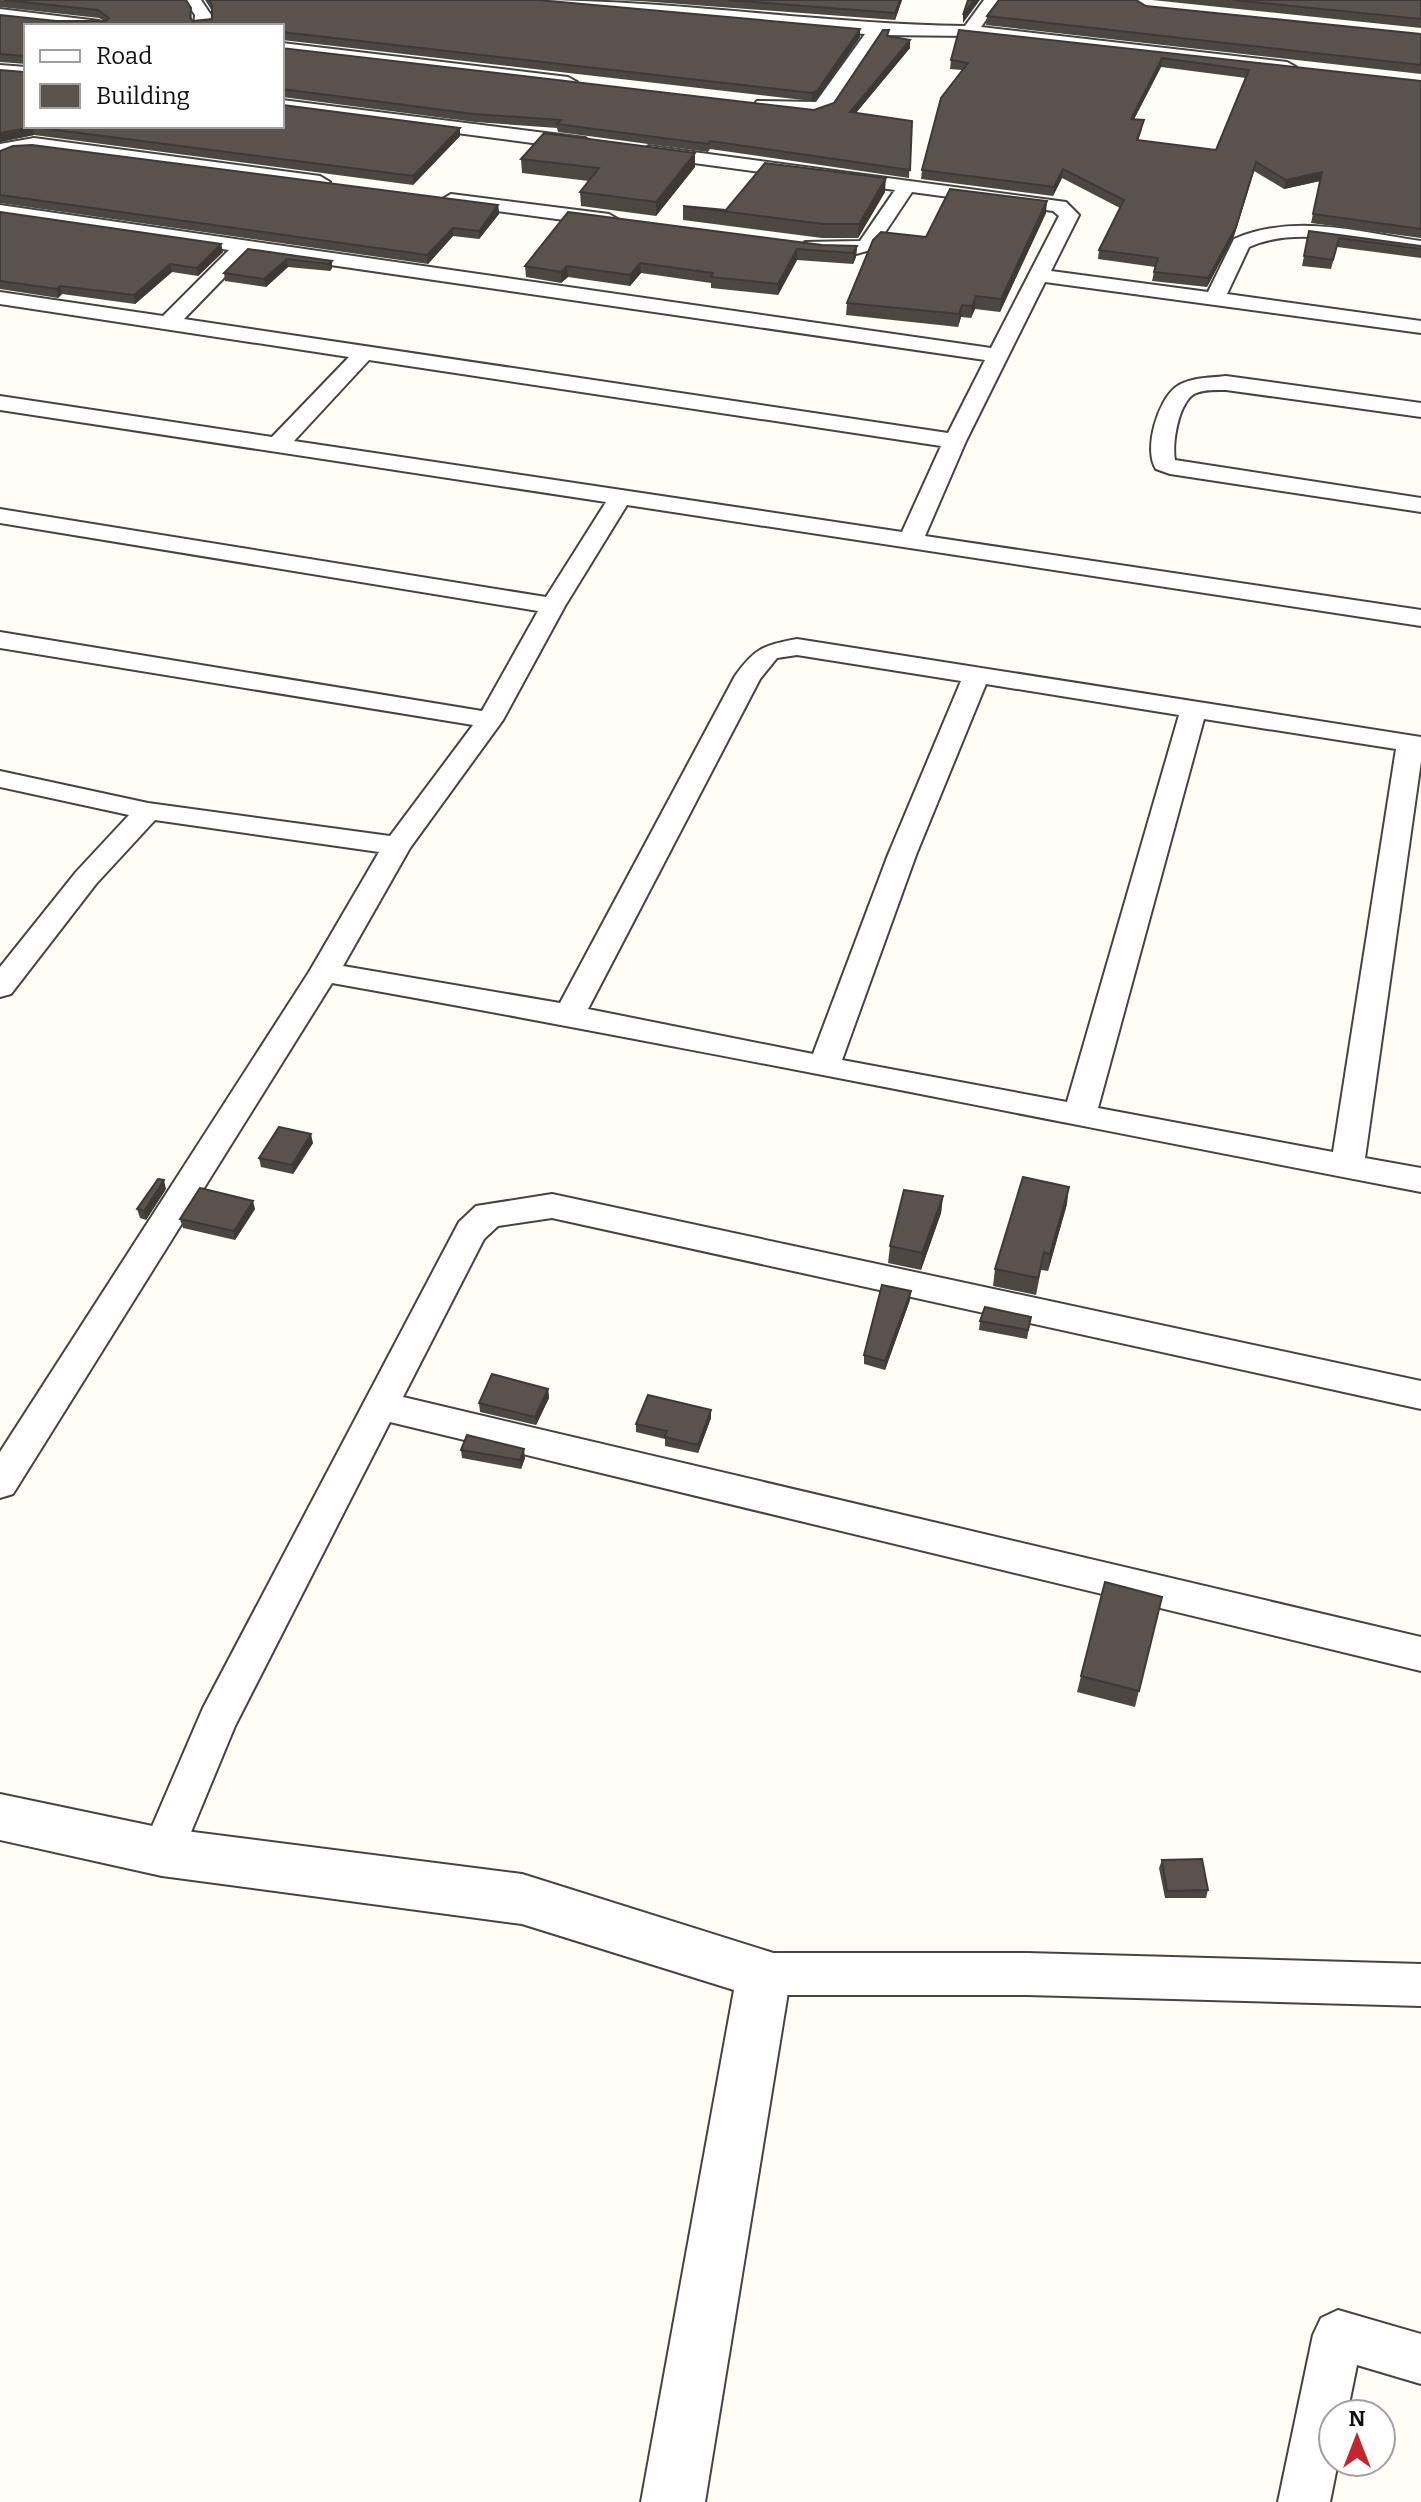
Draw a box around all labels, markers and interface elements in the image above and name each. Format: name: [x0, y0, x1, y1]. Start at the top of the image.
legend: [24, 24, 284, 128]
text: Road: [96, 42, 152, 70]
text: Building: [96, 82, 190, 110]
north arrow: [1317, 2398, 1397, 2478]
text: N: [1349, 2405, 1366, 2432]

